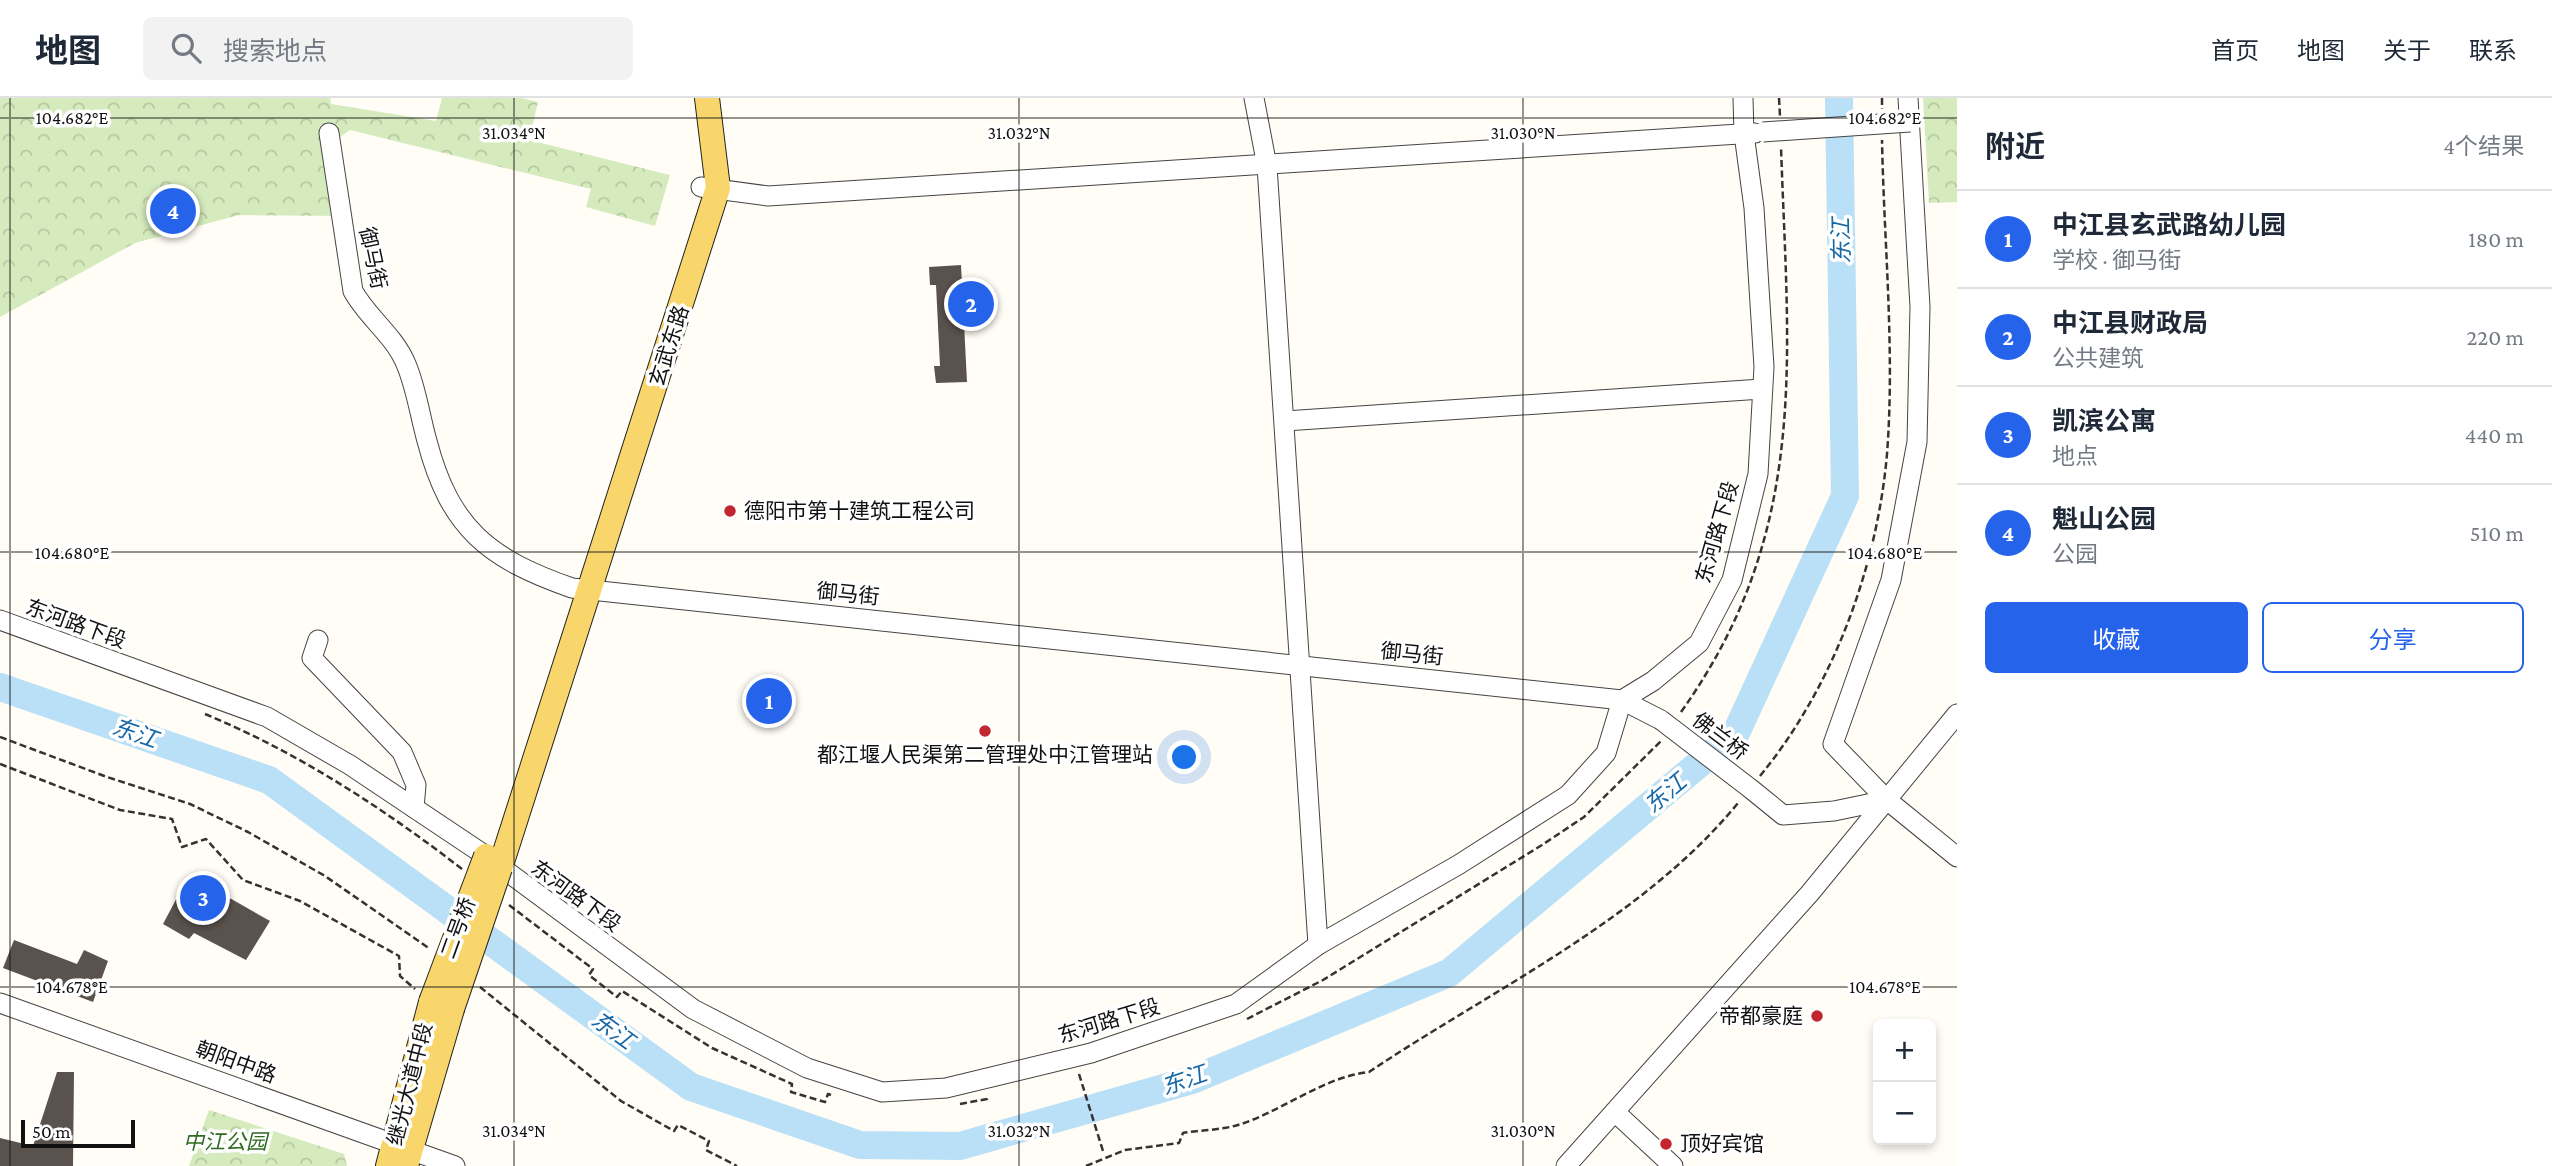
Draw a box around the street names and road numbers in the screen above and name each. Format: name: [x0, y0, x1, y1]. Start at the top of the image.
street label: 御马街: [355, 225, 391, 291]
street label: 玄武东路: [645, 302, 693, 390]
street label: 东河路下段: [1691, 478, 1743, 586]
street label: 御马街: [815, 579, 881, 609]
street label: 东河路下段: [23, 595, 129, 653]
street label: 御马街: [1379, 639, 1445, 669]
street label: 佛兰桥: [1688, 707, 1752, 765]
street label: 东河路下段: [526, 855, 626, 937]
street label: 二号桥: [436, 894, 480, 962]
street label: 东河路下段: [1055, 994, 1163, 1048]
street label: 继光大道中段: [383, 1020, 437, 1148]
street label: 朝阳中路: [192, 1036, 280, 1088]

